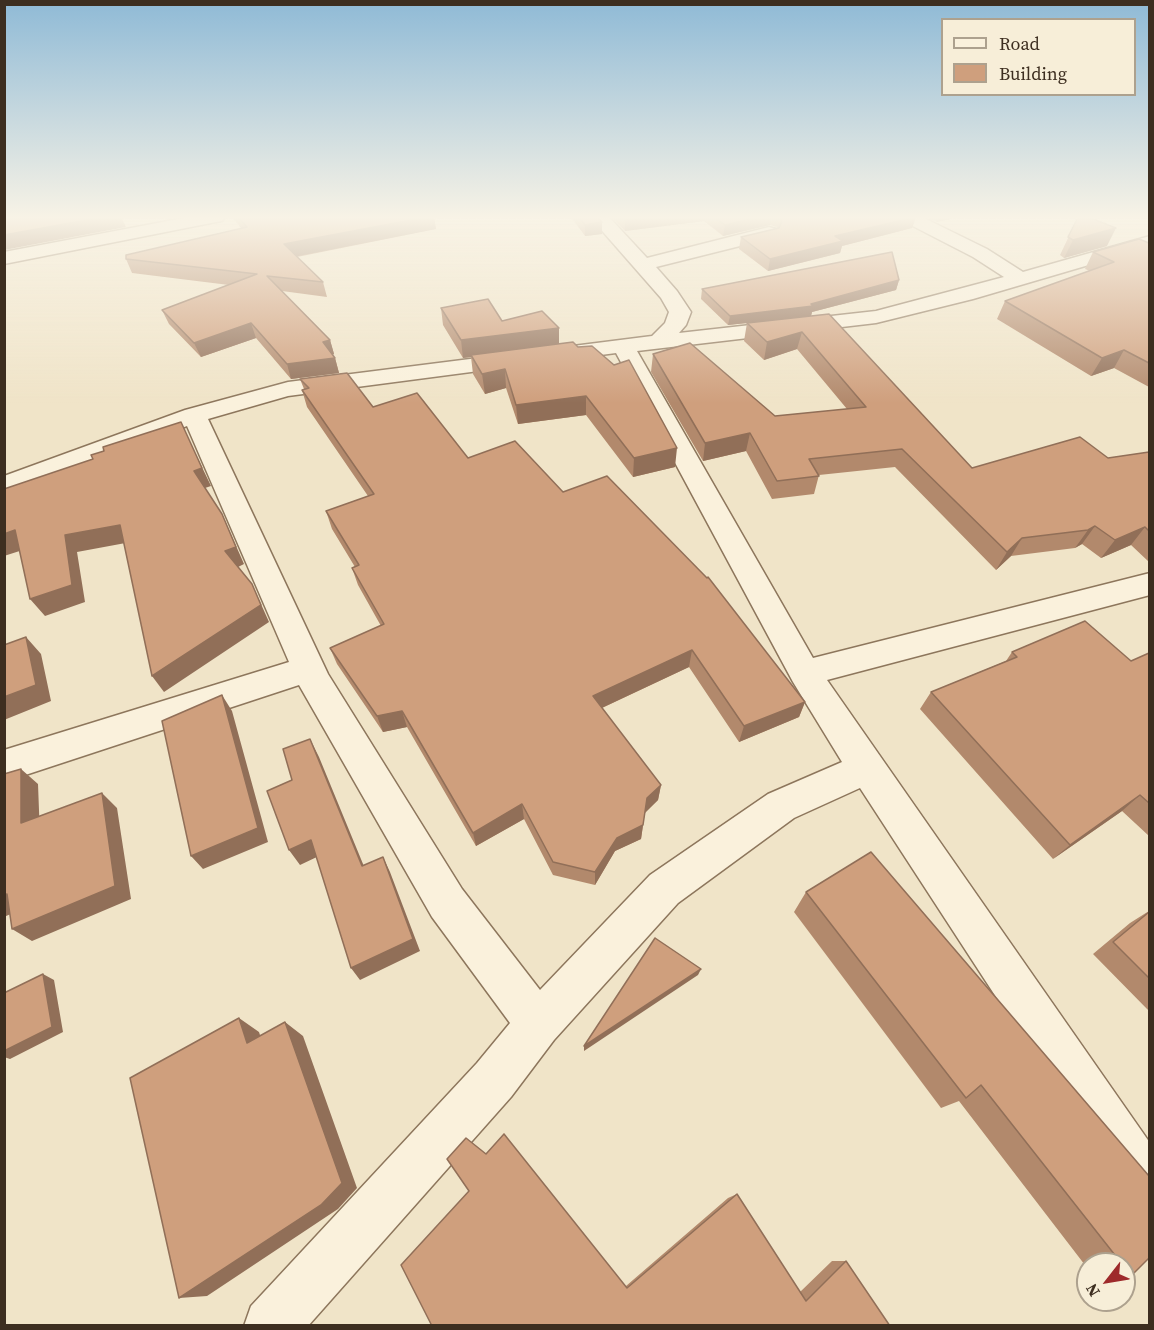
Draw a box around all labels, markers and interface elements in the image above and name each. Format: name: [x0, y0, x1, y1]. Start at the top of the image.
legend: [941, 18, 1136, 96]
text: Road: [999, 31, 1040, 56]
text: Building: [999, 61, 1067, 86]
north arrow: [1076, 1252, 1136, 1312]
text: N: [1080, 1280, 1105, 1301]

